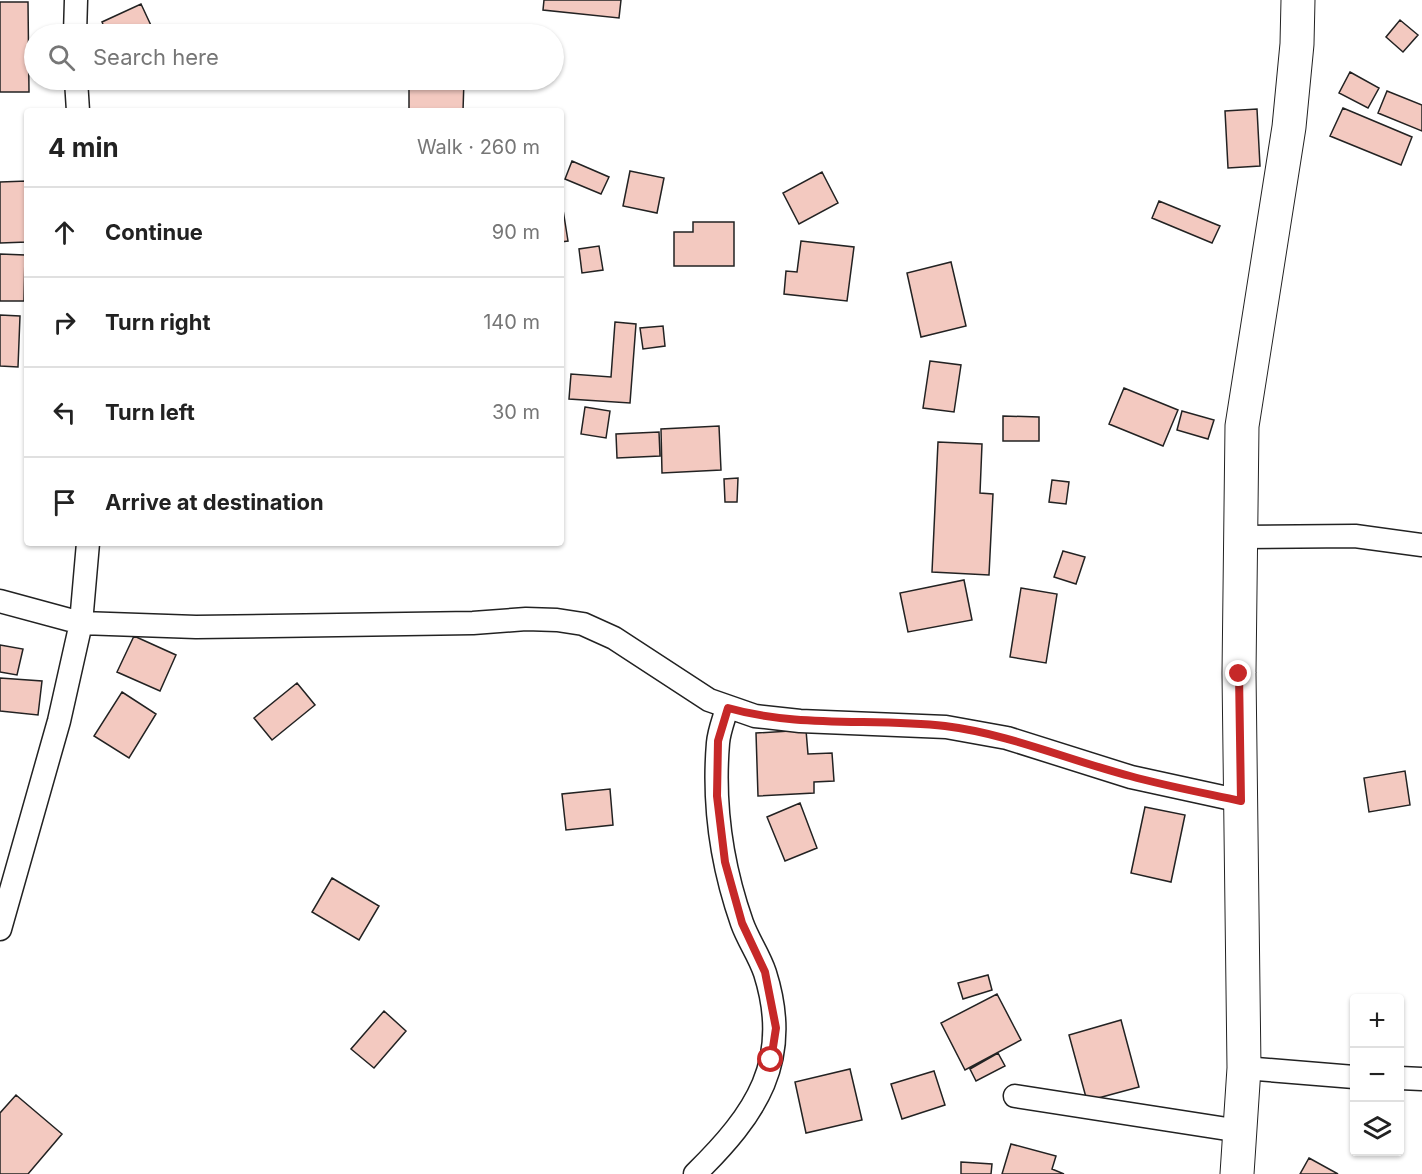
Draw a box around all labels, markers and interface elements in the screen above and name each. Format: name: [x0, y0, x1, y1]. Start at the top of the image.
search box: [24, 24, 564, 90]
icon: search: [45, 41, 78, 74]
text: Search here: [93, 44, 219, 70]
text: 4 min: [48, 132, 119, 163]
text: Walk · 260 m: [417, 135, 540, 159]
icon: ahead: [48, 216, 81, 249]
text: Continue: [105, 219, 203, 245]
text: 90 m: [492, 220, 540, 244]
icon: right: [48, 306, 81, 339]
text: Turn right: [105, 309, 211, 335]
text: 140 m: [483, 310, 540, 334]
icon: left: [48, 396, 81, 429]
text: Turn left: [105, 399, 195, 425]
text: 30 m: [492, 400, 540, 424]
icon: arrive: [48, 486, 81, 519]
text: Arrive at destination: [105, 489, 324, 515]
route end: [1225, 660, 1251, 686]
map controls: [1350, 994, 1404, 1156]
button: +: [1350, 994, 1404, 1048]
route start: [757, 1046, 783, 1072]
button: −: [1350, 1048, 1404, 1102]
button: layers: [1350, 1102, 1404, 1156]

